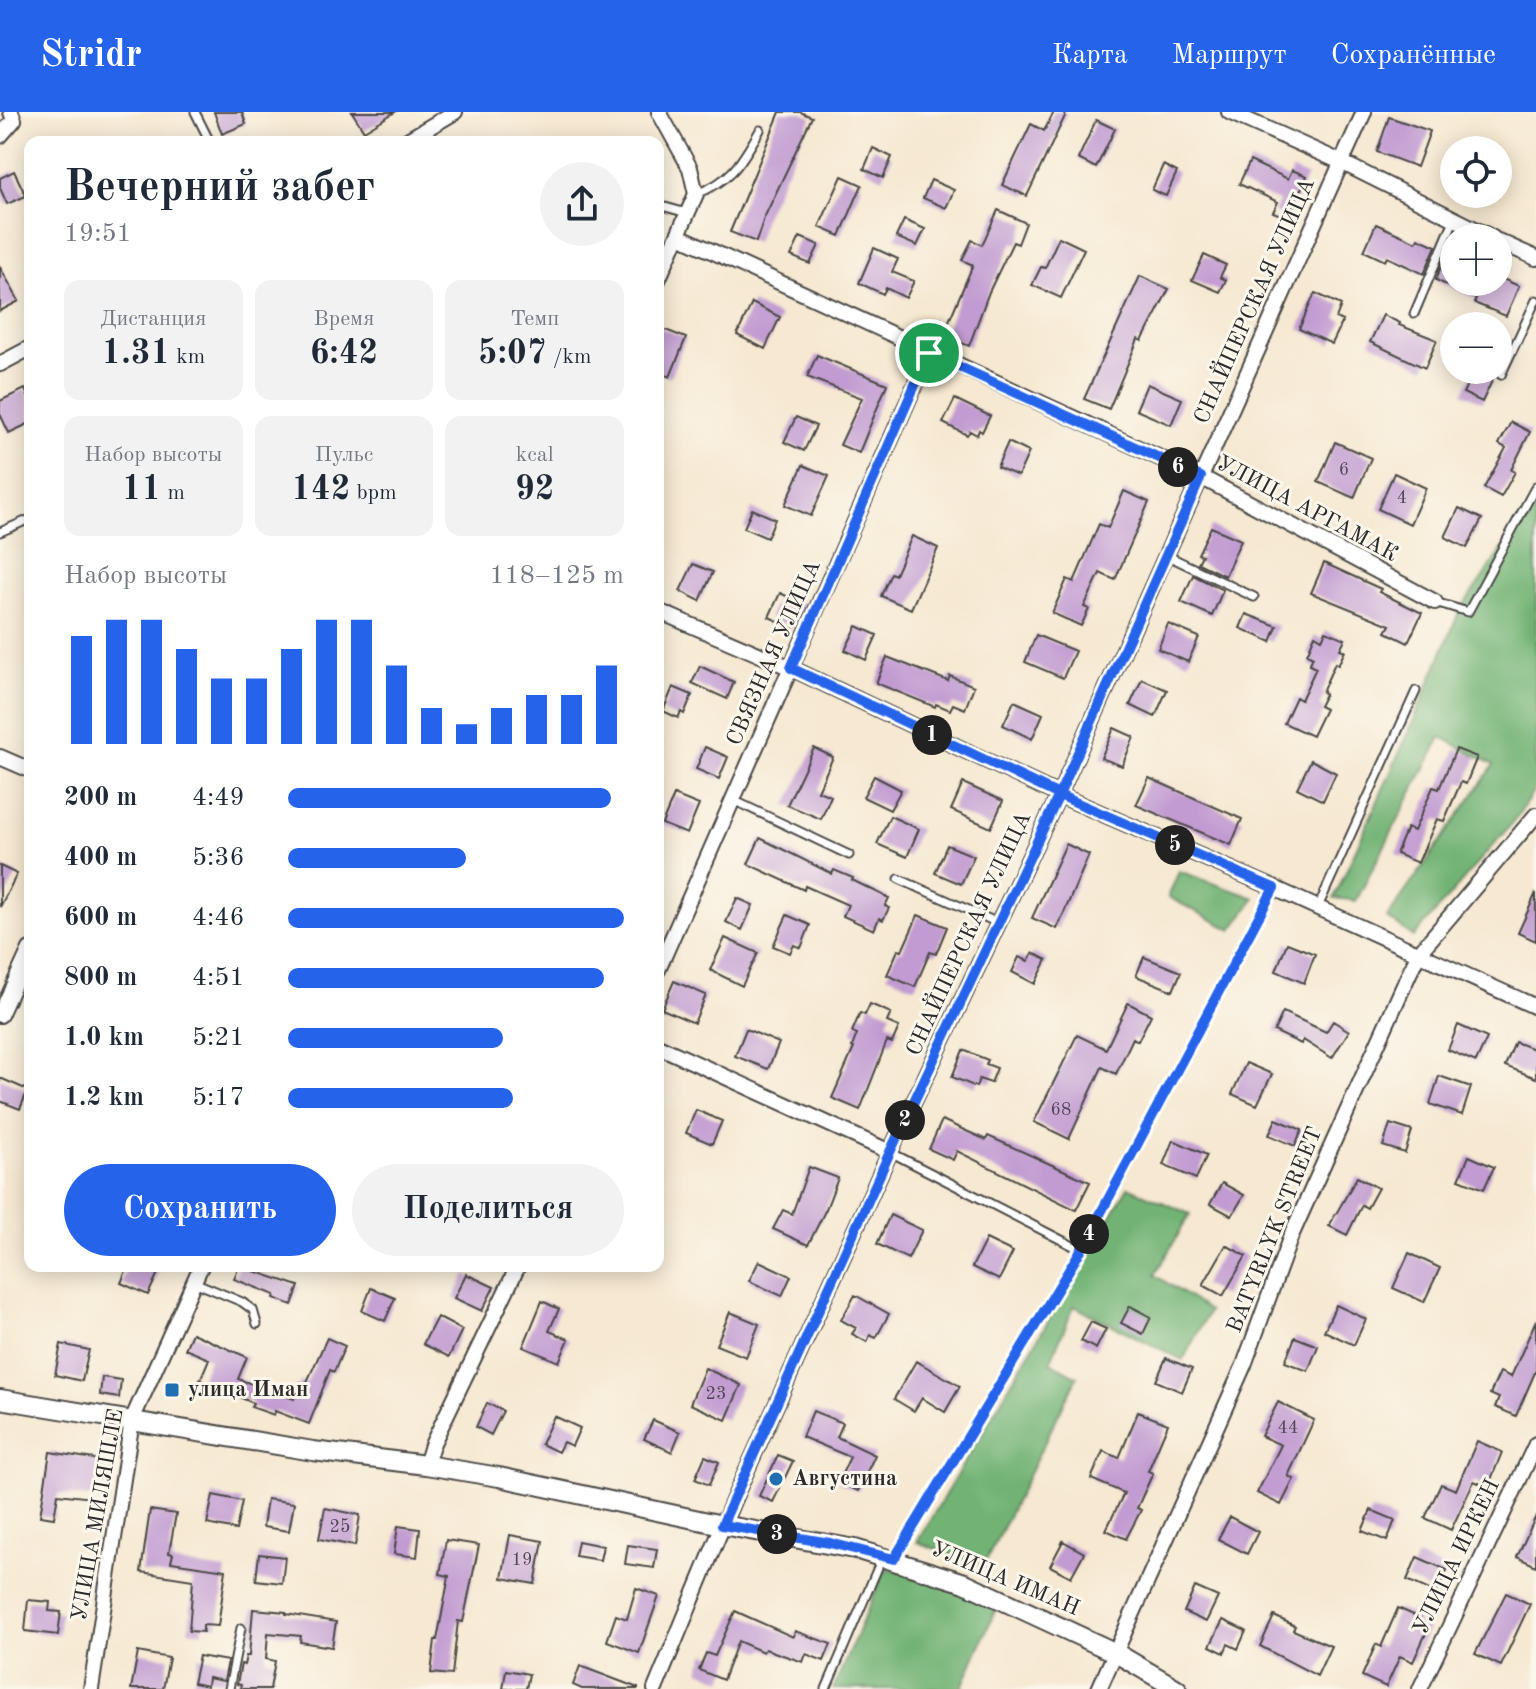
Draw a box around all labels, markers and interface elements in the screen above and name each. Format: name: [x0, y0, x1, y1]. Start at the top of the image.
text: Stridr: [40, 37, 142, 75]
text: Карта: [1052, 42, 1128, 70]
text: Маршрут: [1172, 42, 1287, 70]
text: Сохранённые: [1331, 42, 1496, 70]
map controls: [1440, 136, 1512, 384]
button: locate: [1440, 136, 1512, 208]
button: share: [540, 162, 624, 246]
text: Вечерний забег: [64, 166, 375, 210]
street label: СНАЙПЕРСКАЯ УЛИЦА: [1187, 173, 1319, 427]
text: 19:51: [64, 221, 132, 247]
button: +: [1440, 224, 1512, 296]
text: Дистанция: [100, 308, 207, 330]
text: Время: [314, 308, 374, 330]
text: Темп: [510, 308, 559, 330]
button: −: [1440, 312, 1512, 384]
pin: [895, 319, 963, 387]
icon: arrive: [907, 331, 951, 375]
text: 1.31: [101, 337, 170, 371]
text: 6:42: [310, 337, 378, 371]
text: 5:07: [478, 337, 547, 371]
text: km: [170, 346, 205, 368]
text: /km: [547, 346, 591, 368]
text: Набор высоты: [84, 444, 222, 466]
text: Пульс: [315, 444, 373, 466]
text: kcal: [516, 444, 554, 466]
pin: 6: [1158, 447, 1198, 487]
street label: УЛИЦА АРГАМАК: [1213, 452, 1401, 566]
text: 6: [1172, 456, 1184, 478]
house number: 6: [1339, 461, 1349, 479]
text: 11: [122, 473, 161, 507]
text: 142: [291, 473, 350, 507]
text: 92: [515, 473, 554, 507]
text: m: [161, 482, 185, 504]
text: bpm: [350, 482, 397, 504]
house number: 4: [1397, 489, 1407, 507]
street label: СВЯЗНАЯ УЛИЦА: [723, 557, 825, 749]
text: Набор высоты: [64, 563, 227, 589]
text: 118–125 m: [489, 563, 624, 589]
pin: 1: [912, 715, 952, 755]
text: 1: [926, 724, 938, 746]
text: 200 m: [64, 785, 137, 811]
text: 4:49: [192, 785, 245, 811]
street label: СНАЙПЕРСКАЯ УЛИЦА: [899, 807, 1035, 1059]
pin: 5: [1155, 825, 1195, 865]
text: 5: [1169, 834, 1181, 856]
text: 400 m: [64, 845, 137, 871]
text: 5:36: [192, 845, 245, 871]
text: 600 m: [64, 905, 137, 931]
text: 4:46: [192, 905, 245, 931]
text: 800 m: [64, 965, 137, 991]
text: 4:51: [192, 965, 245, 991]
text: 1.0 km: [64, 1025, 144, 1051]
text: 5:21: [192, 1025, 245, 1051]
text: 1.2 km: [64, 1085, 144, 1111]
text: 5:17: [192, 1085, 245, 1111]
pin: 2: [885, 1100, 925, 1140]
house number: 68: [1051, 1101, 1071, 1119]
text: 2: [899, 1109, 911, 1131]
street label: BATYRLYK STREET: [1224, 1124, 1326, 1336]
button: Сохранить: [64, 1164, 336, 1256]
button: Поделиться: [352, 1164, 624, 1256]
pin: 4: [1069, 1214, 1109, 1254]
text: 4: [1083, 1223, 1095, 1245]
place label: улица Иман: [188, 1379, 308, 1401]
marker: улица Иман: [163, 1381, 181, 1399]
house number: 23: [706, 1385, 726, 1403]
street label: УЛИЦА МИЛЯШЛЕ: [68, 1407, 128, 1623]
house number: 44: [1278, 1419, 1298, 1437]
place label: Августина: [792, 1468, 897, 1490]
marker: Августина: [767, 1470, 785, 1488]
street label: УЛИЦА ИРКЕН: [1410, 1476, 1504, 1638]
pin: 3: [757, 1514, 797, 1554]
house number: 25: [330, 1518, 350, 1536]
text: 3: [771, 1523, 783, 1545]
street label: УЛИЦА ИМАН: [927, 1538, 1083, 1620]
house number: 19: [512, 1551, 532, 1569]

